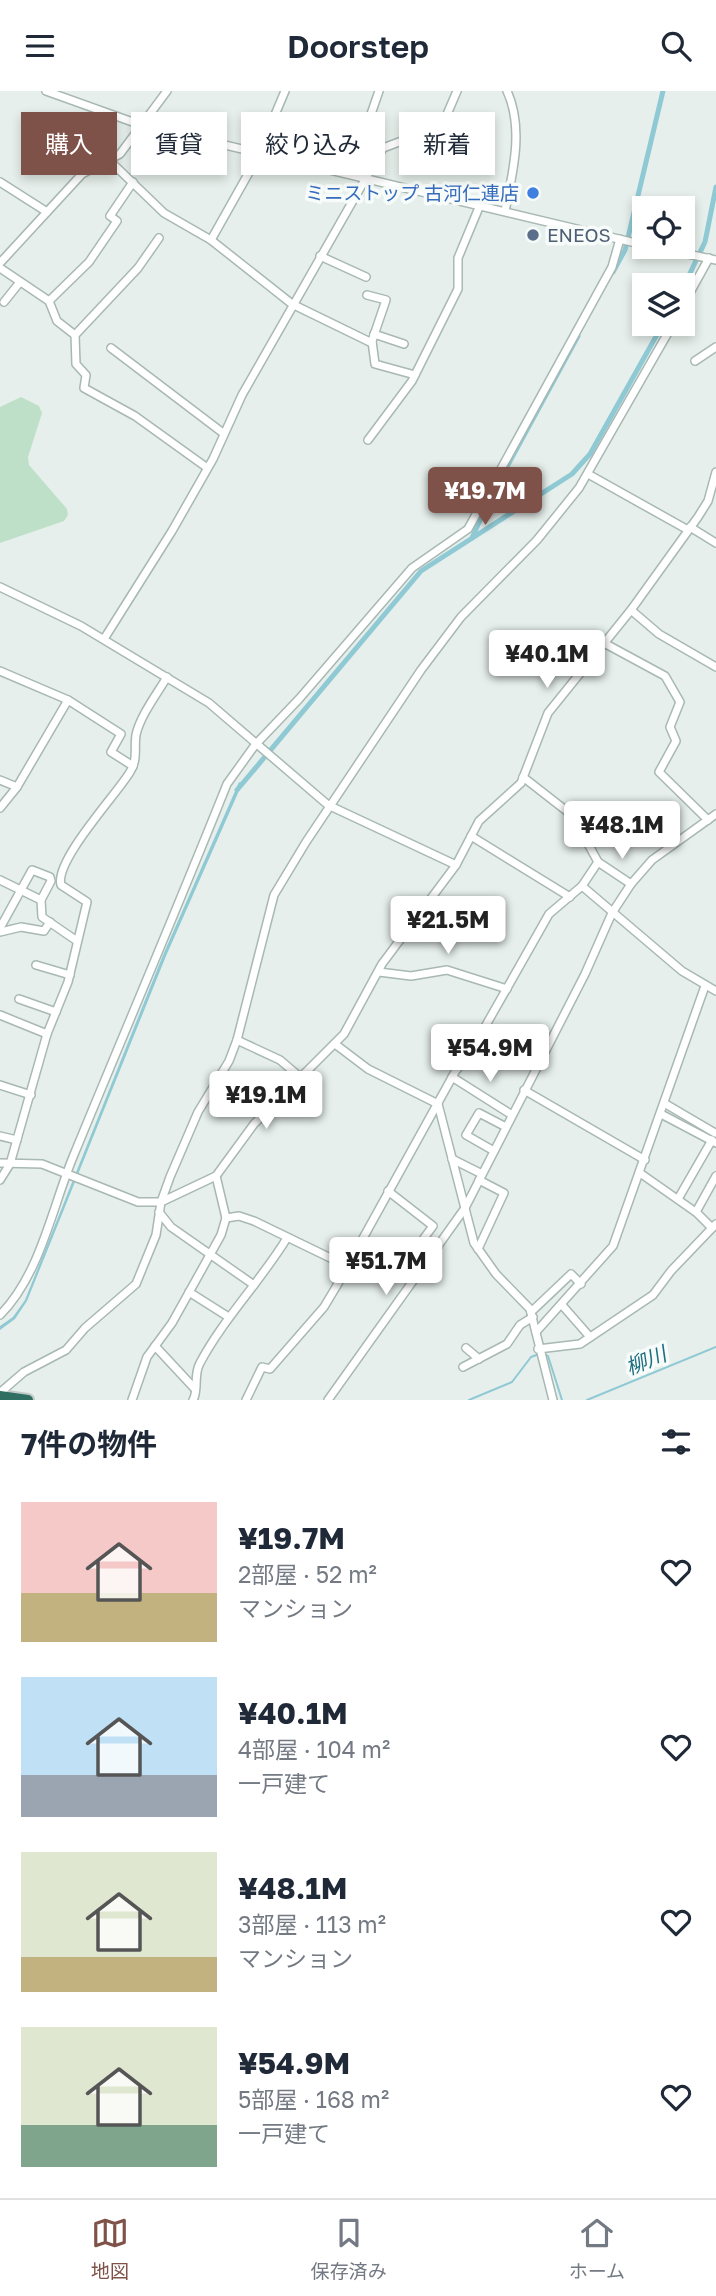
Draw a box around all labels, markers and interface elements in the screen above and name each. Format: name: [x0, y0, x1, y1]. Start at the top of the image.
icon: menu: [21, 27, 59, 65]
text: Doorstep: [287, 27, 429, 65]
icon: search: [657, 27, 695, 65]
chip: 購入: [21, 112, 117, 175]
chip: 賃貸: [131, 112, 227, 175]
chip: 絞り込み: [241, 112, 385, 175]
chip: 新着: [399, 112, 495, 175]
place label: ミニストップ 古河仁連店: [305, 181, 519, 204]
marker: ミニストップ 古河仁連店: [525, 185, 541, 201]
map controls: [632, 196, 695, 336]
button: locate: [632, 196, 695, 259]
place label: ENEOS: [547, 223, 611, 246]
marker: ENEOS: [525, 227, 541, 243]
button: layers: [632, 273, 695, 336]
pin: ¥19.7M: [428, 467, 542, 527]
text: ¥19.7M: [444, 476, 526, 504]
pin: ¥40.1M: [490, 631, 604, 690]
text: ¥40.1M: [505, 639, 589, 667]
pin: ¥48.1M: [565, 801, 679, 861]
text: ¥48.1M: [580, 810, 664, 838]
pin: ¥21.5M: [391, 897, 505, 956]
text: ¥21.5M: [407, 905, 489, 933]
pin: ¥54.9M: [433, 1025, 547, 1084]
text: ¥54.9M: [447, 1033, 533, 1061]
pin: ¥19.1M: [209, 1072, 323, 1131]
text: ¥19.1M: [225, 1080, 307, 1108]
pin: ¥51.7M: [329, 1237, 443, 1297]
text: ¥51.7M: [345, 1246, 427, 1274]
water label: 柳川: [621, 1339, 672, 1380]
icon: filters: [657, 1423, 695, 1461]
text: 7件の物件: [21, 1426, 157, 1462]
text: ¥19.7M: [238, 1520, 345, 1556]
icon: home: [77, 1530, 161, 1614]
icon: heart: [657, 1553, 695, 1591]
text: 2部屋 · 52 m²: [238, 1560, 377, 1588]
text: マンション: [238, 1594, 353, 1622]
text: ¥40.1M: [238, 1695, 348, 1731]
icon: home: [77, 1705, 161, 1789]
icon: heart: [657, 1728, 695, 1766]
text: 4部屋 · 104 m²: [238, 1735, 390, 1763]
text: 一戸建て: [238, 1769, 330, 1797]
text: ¥48.1M: [238, 1870, 348, 1906]
icon: home: [77, 1880, 161, 1964]
icon: heart: [657, 1903, 695, 1941]
text: 3部屋 · 113 m²: [238, 1910, 386, 1938]
text: マンション: [238, 1944, 353, 1972]
text: ¥54.9M: [238, 2045, 350, 2081]
icon: home: [77, 2055, 161, 2139]
icon: heart: [657, 2078, 695, 2116]
text: 5部屋 · 168 m²: [238, 2085, 389, 2113]
text: 一戸建て: [238, 2119, 330, 2147]
tab: 地図: [91, 2214, 129, 2283]
tab: 保存済み: [311, 2214, 387, 2283]
tab: ホーム: [569, 2214, 625, 2283]

